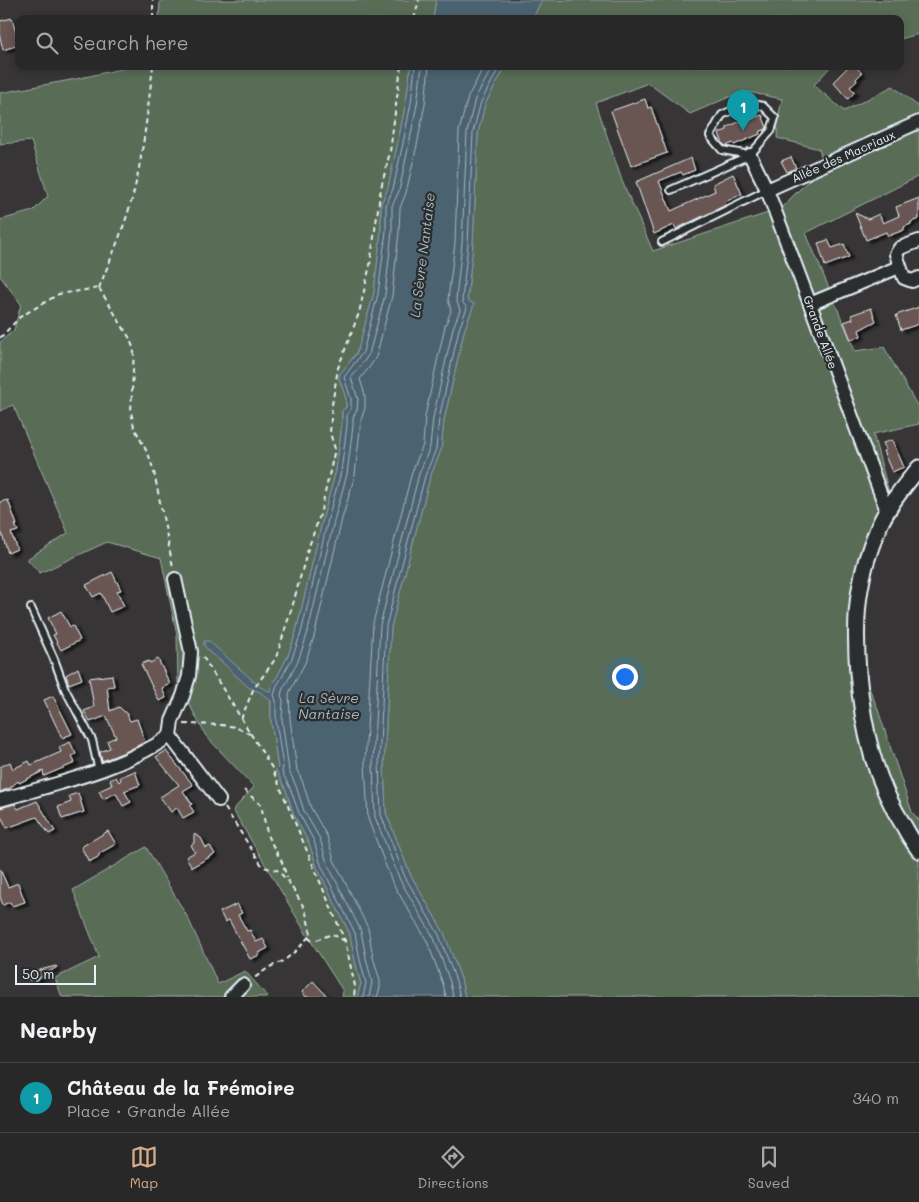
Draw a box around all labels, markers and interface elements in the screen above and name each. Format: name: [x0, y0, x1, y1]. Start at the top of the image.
search box: [15, 15, 904, 70]
icon: search: [33, 29, 61, 57]
text: Search here: [73, 30, 189, 55]
pin: 1: [727, 90, 759, 131]
street label: Allée des Macriaux: [789, 126, 897, 186]
water label: La Sèvre Nantaise: [405, 191, 439, 319]
street label: Grande Allée: [800, 293, 842, 371]
your location: [612, 664, 638, 690]
water label: La Sèvre Nantaise: [298, 688, 360, 723]
scale bar: [15, 962, 96, 985]
text: 50 m: [22, 964, 54, 983]
text: Nearby: [20, 1016, 97, 1043]
text: Château de la Frémoire: [67, 1075, 294, 1100]
text: 1: [32, 1087, 40, 1108]
text: 340 m: [852, 1087, 899, 1108]
text: Place · Grande Allée: [67, 1100, 230, 1121]
tab: Map: [130, 1143, 158, 1192]
tab: Directions: [417, 1143, 489, 1192]
tab: Saved: [748, 1143, 789, 1192]

